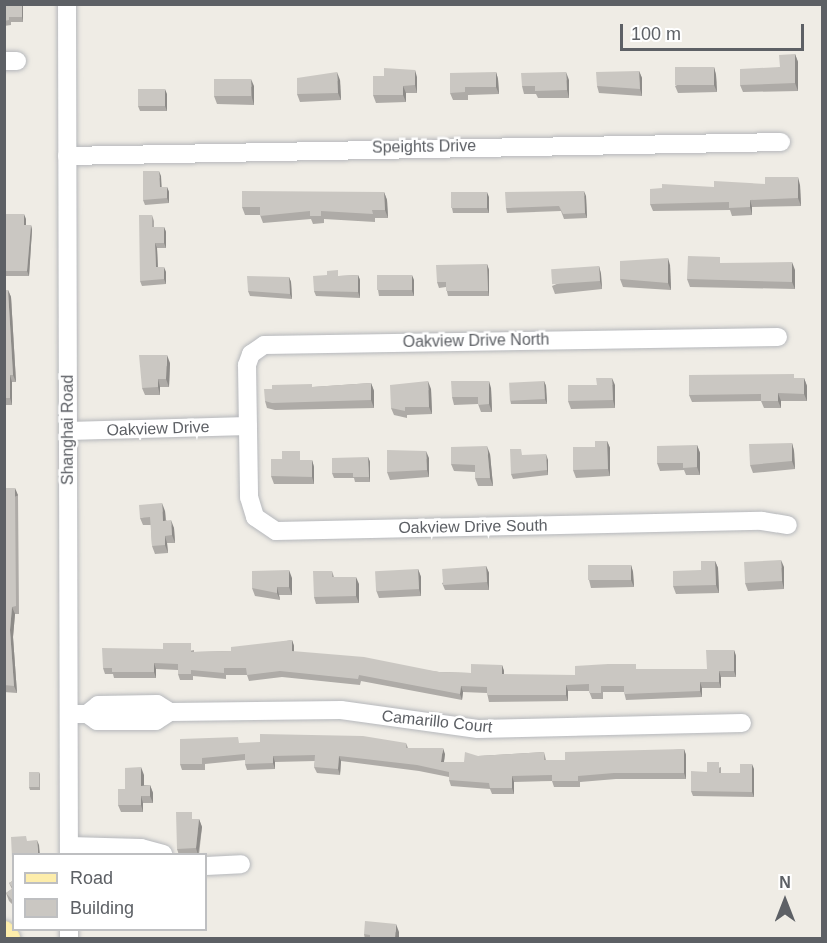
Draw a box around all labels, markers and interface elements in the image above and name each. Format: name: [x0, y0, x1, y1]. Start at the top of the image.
scale bar: [623, 12, 808, 50]
text: 100 m: [631, 24, 681, 44]
street label: Speights Drive: [372, 136, 476, 158]
street label: Oakview Drive North: [402, 330, 550, 352]
street label: Shanghai Road: [58, 375, 78, 485]
street label: Oakview Drive: [106, 418, 210, 440]
street label: Oakview Drive South: [398, 516, 548, 538]
street label: Camarillo Court: [381, 707, 493, 737]
legend: [12, 853, 207, 931]
text: Road: [70, 868, 113, 888]
north arrow: [755, 871, 815, 931]
text: N: [779, 874, 791, 891]
text: Building: [70, 898, 134, 918]

